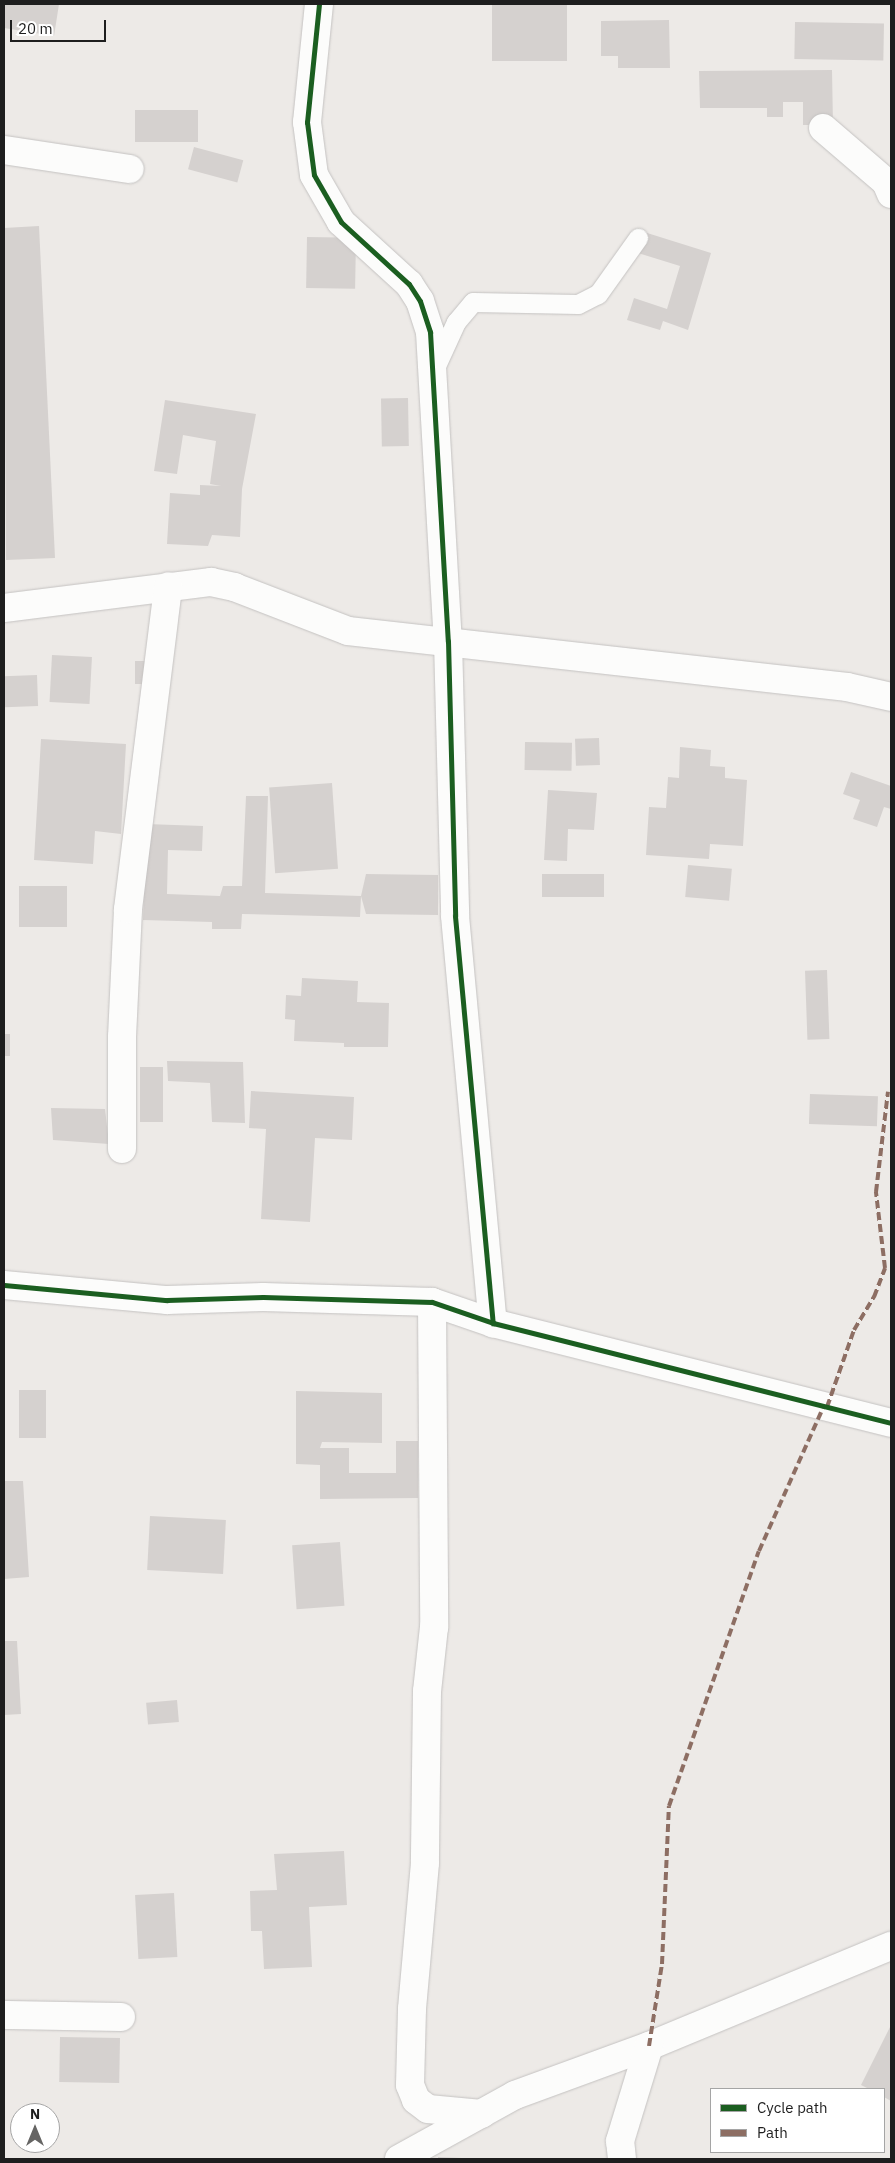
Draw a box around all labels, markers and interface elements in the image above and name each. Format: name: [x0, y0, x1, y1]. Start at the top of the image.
scale bar: [12, 10, 109, 42]
text: 20 m: [18, 19, 53, 38]
legend: [710, 2088, 885, 2153]
text: Cycle path: [757, 2098, 828, 2117]
north arrow: [10, 2103, 60, 2153]
text: N: [30, 2105, 40, 2123]
text: Path: [757, 2123, 788, 2142]

